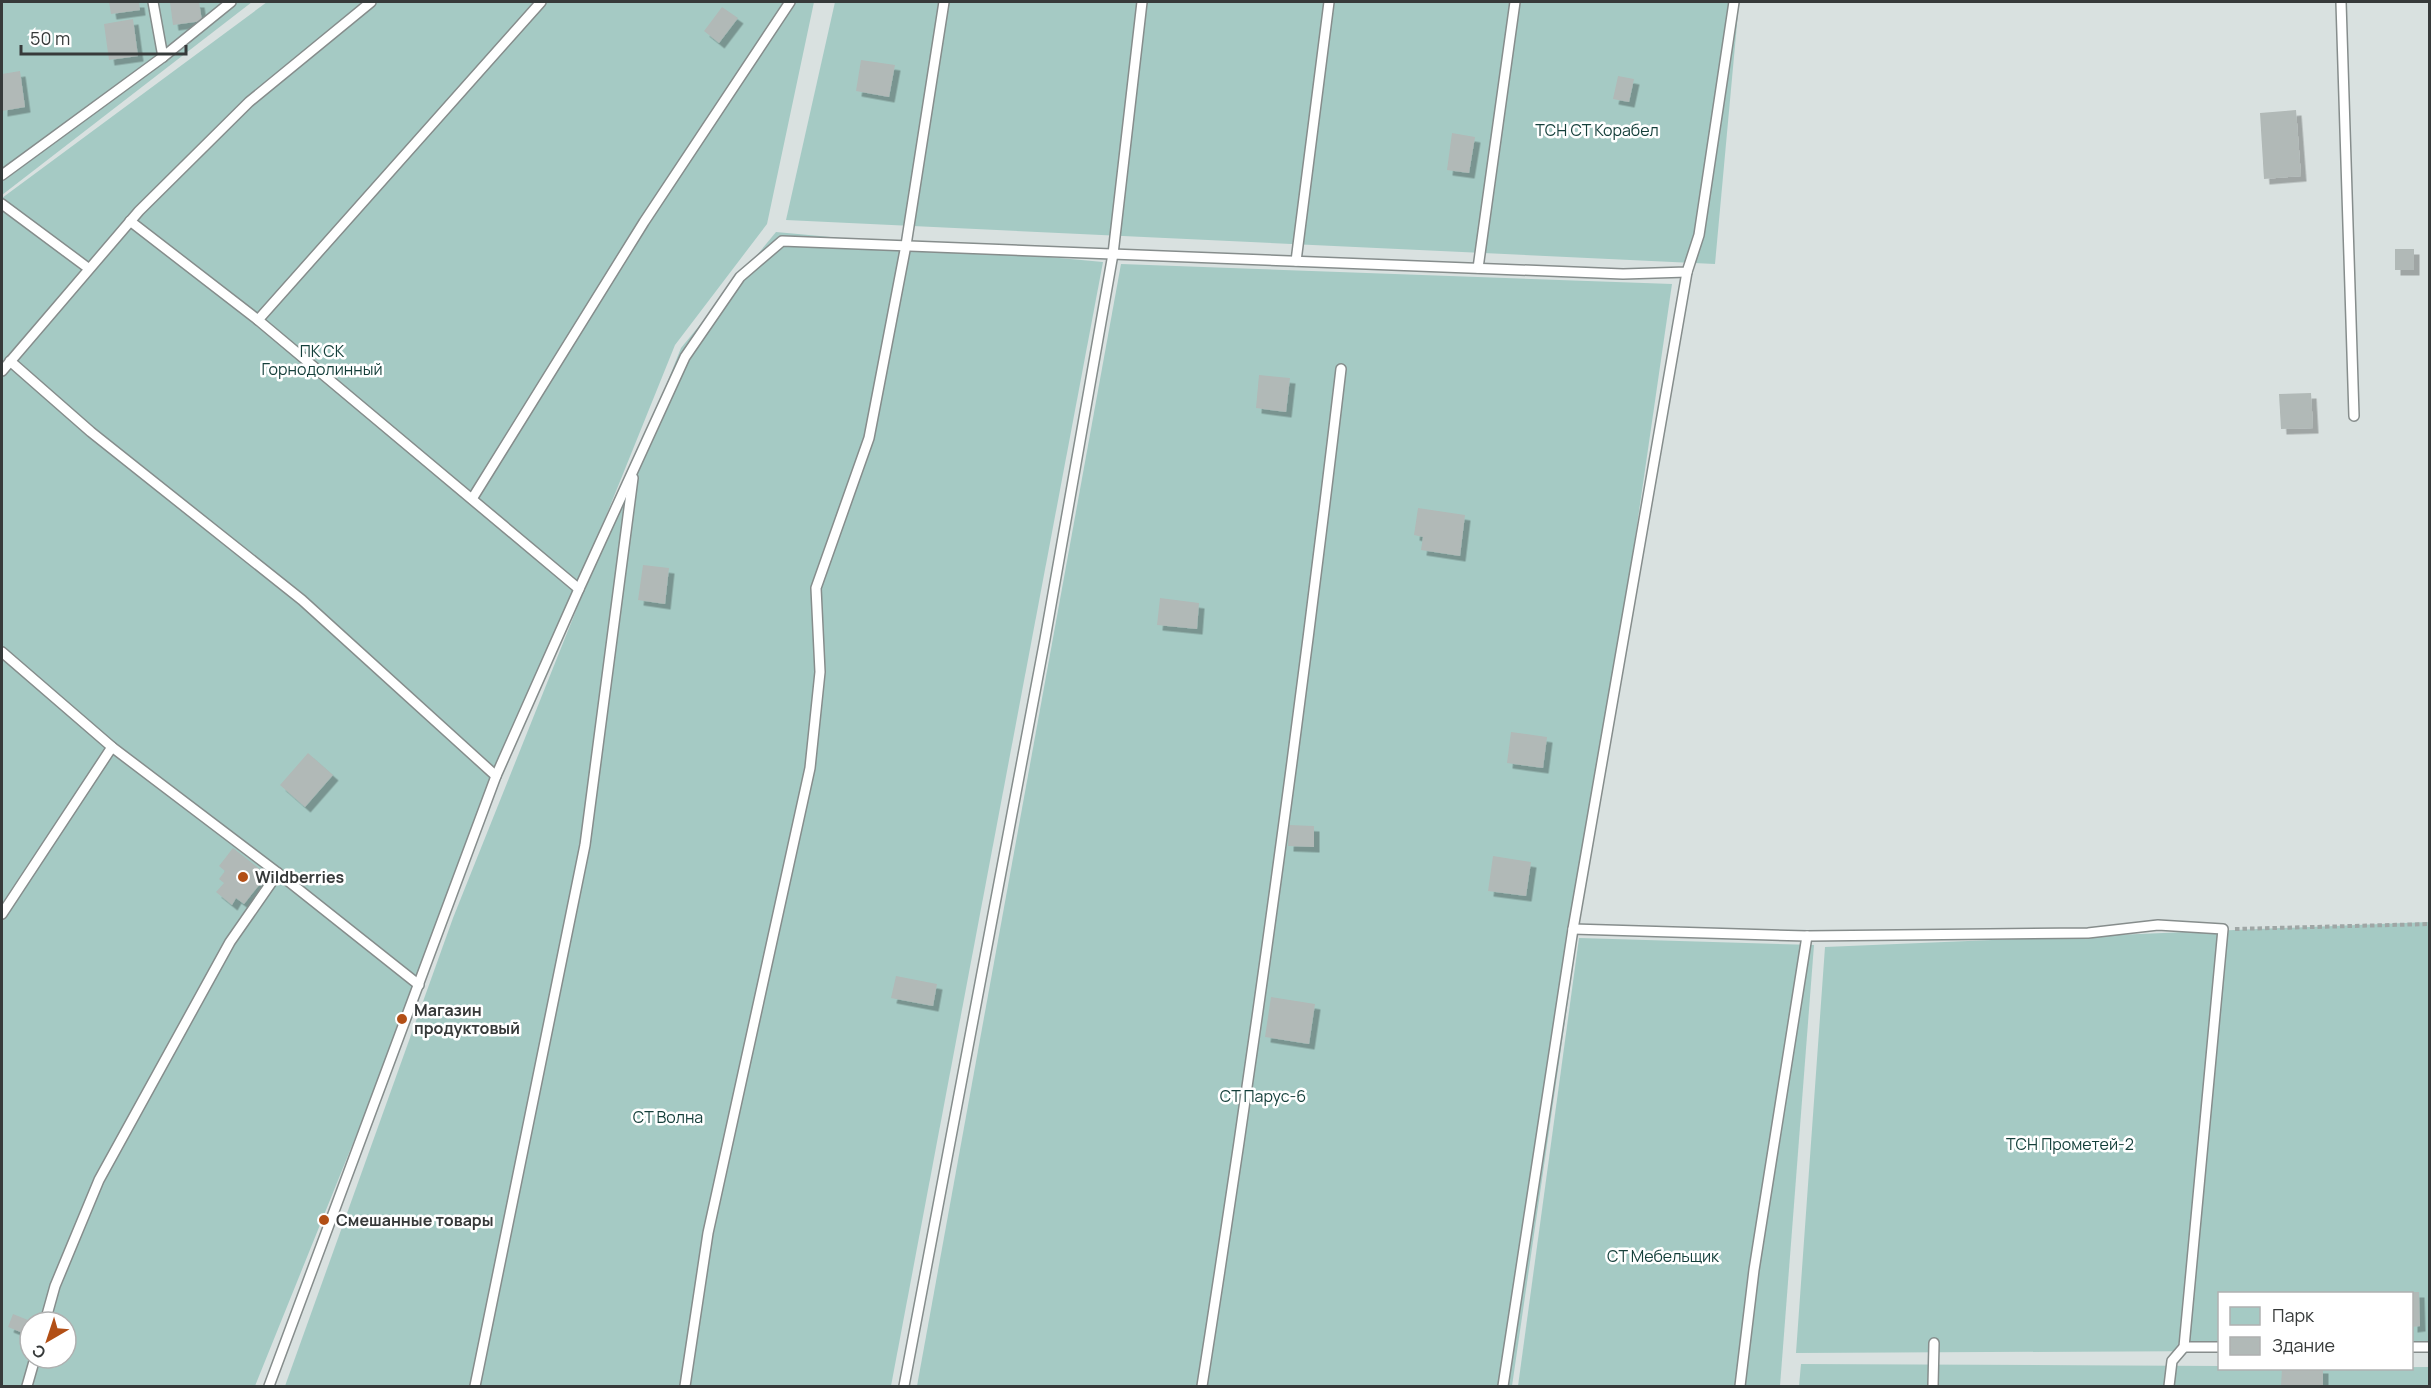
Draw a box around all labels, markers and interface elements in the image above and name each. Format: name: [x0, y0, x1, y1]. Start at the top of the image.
scale bar: [21, 18, 186, 56]
text: 50 m: [30, 26, 70, 50]
park label: ТСН СТ Корабел: [1535, 119, 1659, 141]
park label: ПК СК Горнодолинный: [261, 340, 383, 380]
place label: Wildberries: [255, 866, 345, 888]
marker: Wildberries: [236, 870, 250, 884]
place label: Магазин продуктовый: [414, 999, 520, 1039]
marker: Магазин продуктовый: [395, 1012, 409, 1026]
park label: СТ Парус-6: [1220, 1085, 1306, 1107]
park label: СТ Волна: [633, 1106, 703, 1128]
park label: ТСН Прометей-2: [2006, 1133, 2134, 1155]
place label: Смешанные товары: [336, 1209, 494, 1231]
marker: Смешанные товары: [317, 1213, 331, 1227]
park label: СТ Мебельщик: [1607, 1245, 1720, 1267]
legend: [2218, 1292, 2413, 1370]
text: Парк: [2272, 1303, 2315, 1327]
north arrow: [18, 1310, 78, 1370]
text: Здание: [2272, 1333, 2335, 1357]
text: С: [27, 1339, 50, 1364]

